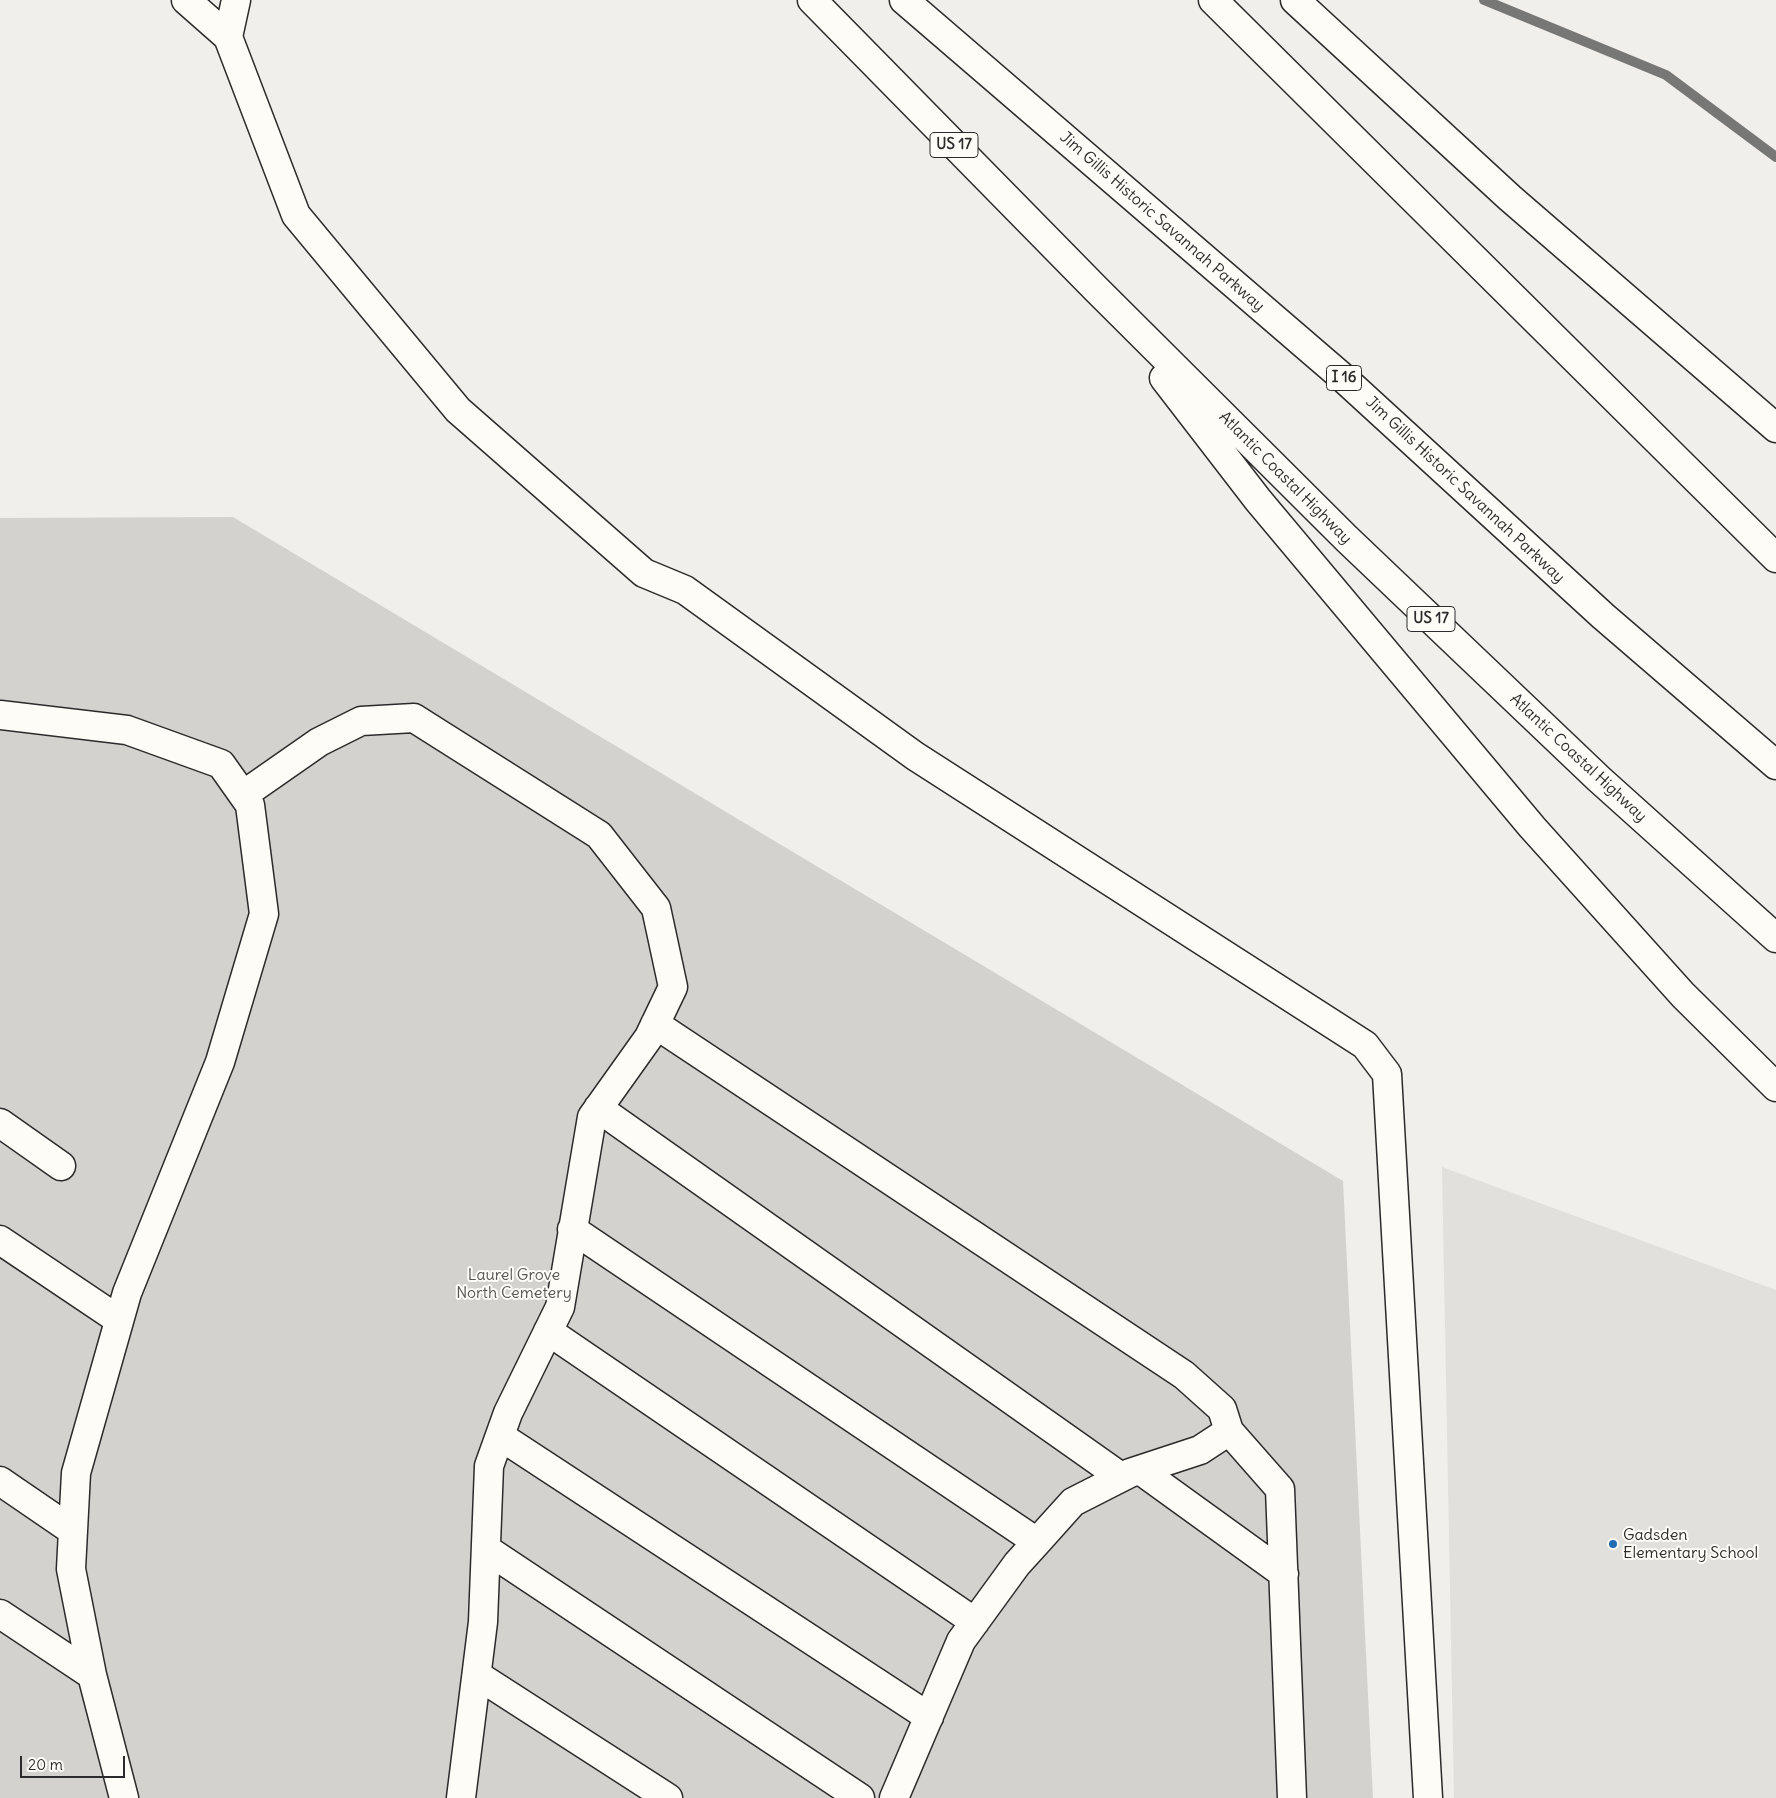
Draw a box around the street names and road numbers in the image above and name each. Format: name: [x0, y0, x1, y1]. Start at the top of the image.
street label: Jim Gillis Historic Savannah Parkway: [1056, 128, 1268, 316]
road number: US 17: [930, 132, 978, 158]
road number: I 16: [1326, 366, 1362, 390]
street label: Jim Gillis Historic Savannah Parkway: [1362, 393, 1568, 587]
street label: Atlantic Coastal Highway: [1215, 408, 1355, 548]
road number: US 17: [1407, 606, 1455, 632]
street label: Atlantic Coastal Highway: [1506, 690, 1650, 826]

